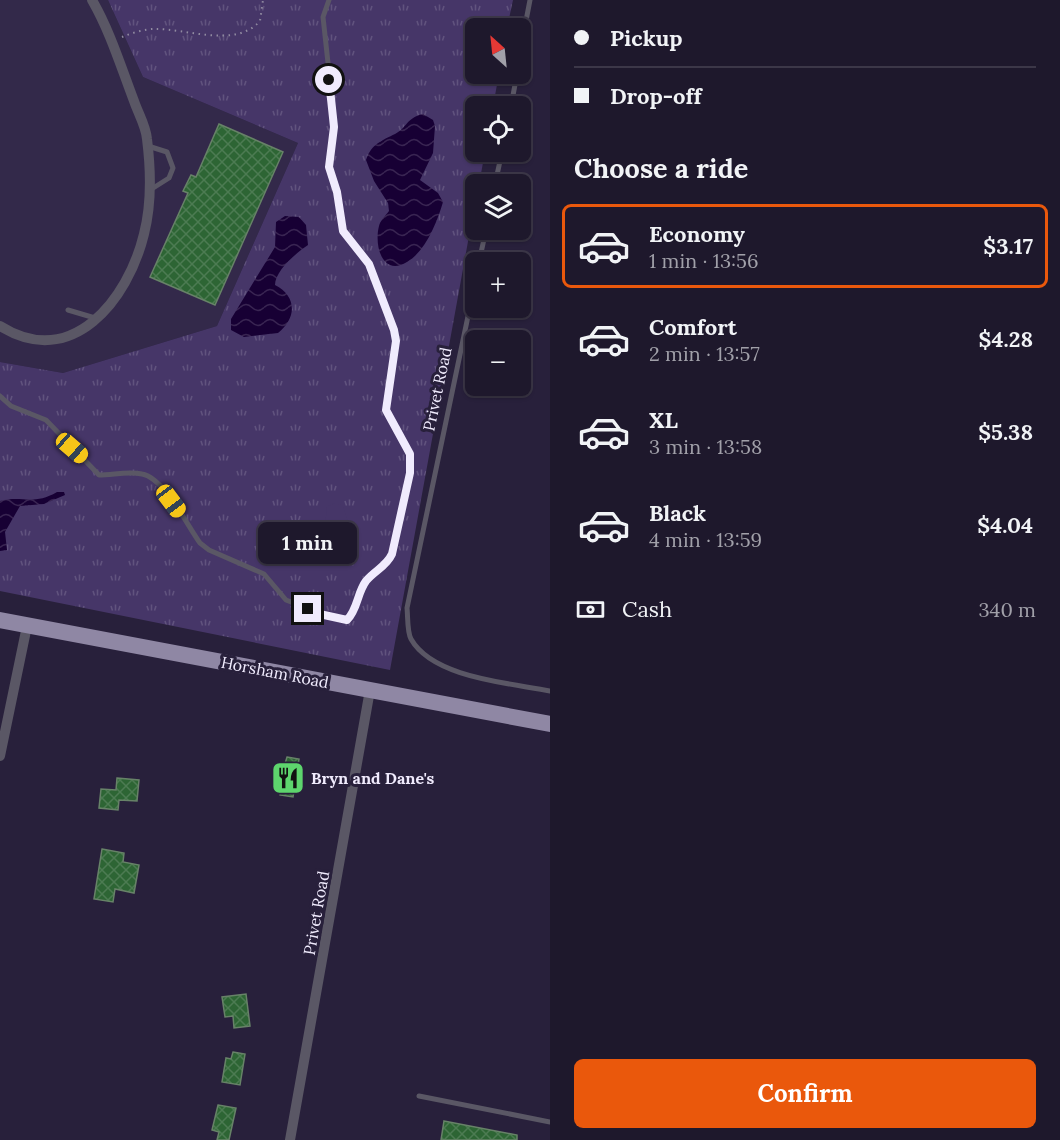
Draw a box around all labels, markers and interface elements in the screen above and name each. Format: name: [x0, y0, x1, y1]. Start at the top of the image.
north arrow: [465, 18, 531, 84]
map controls: [465, 18, 531, 396]
text: Pickup: [610, 24, 683, 52]
route start: [315, 66, 342, 93]
text: Drop-off: [610, 82, 702, 110]
button: locate: [465, 96, 531, 162]
text: Choose a ride: [574, 151, 748, 185]
button: layers: [465, 174, 531, 240]
icon: car: [577, 219, 631, 273]
text: Economy: [649, 220, 745, 248]
text: $3.17: [983, 232, 1033, 260]
text: 1 min · 13:56: [649, 248, 759, 273]
button: +: [465, 252, 531, 318]
icon: car: [577, 312, 631, 366]
text: Comfort: [649, 313, 737, 341]
text: $4.28: [979, 325, 1033, 353]
button: −: [465, 330, 531, 396]
text: 2 min · 13:57: [649, 341, 760, 366]
street label: Privet Road: [418, 345, 456, 433]
icon: car: [577, 405, 631, 459]
text: XL: [649, 406, 678, 434]
text: $5.38: [978, 418, 1033, 446]
car: [53, 429, 91, 467]
text: 3 min · 13:58: [649, 434, 762, 459]
car: [153, 481, 189, 521]
icon: car: [577, 498, 631, 552]
text: Black: [649, 499, 706, 527]
text: $4.04: [977, 511, 1033, 539]
callout: 1 min: [258, 522, 358, 564]
text: 4 min · 13:59: [649, 527, 762, 552]
text: 1 min: [282, 530, 333, 555]
icon: cash: [574, 593, 607, 626]
route end: [294, 595, 321, 622]
text: Cash: [622, 595, 672, 623]
text: 340 m: [978, 597, 1036, 622]
street label: Horsham Road: [219, 652, 331, 692]
restaurant icon: Bryn and Dane's: [270, 760, 306, 796]
place label: Bryn and Dane's: [311, 768, 435, 788]
street label: Privet Road: [299, 869, 333, 957]
button: Confirm: [574, 1059, 1036, 1128]

